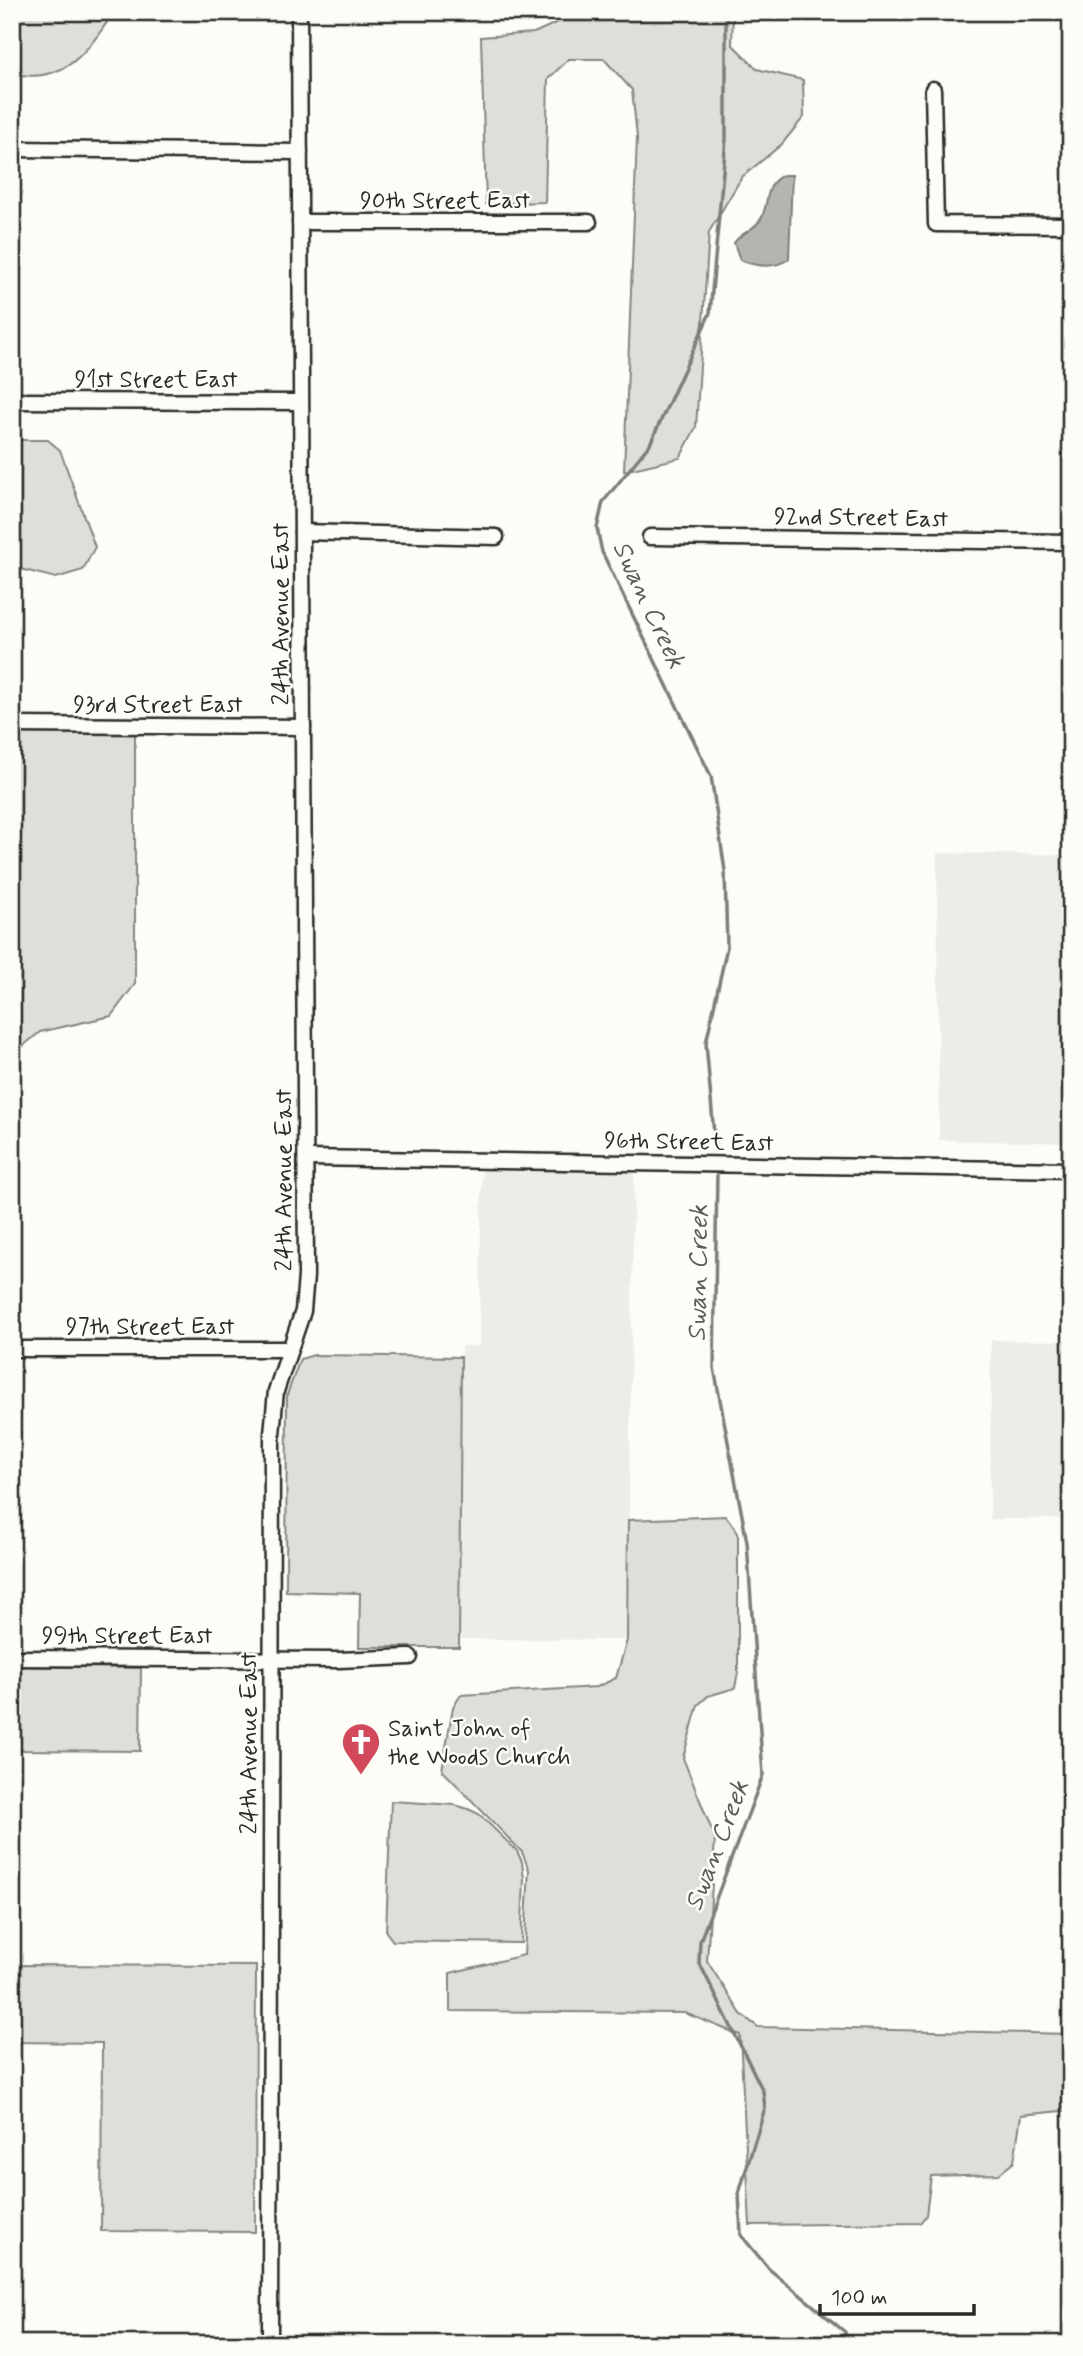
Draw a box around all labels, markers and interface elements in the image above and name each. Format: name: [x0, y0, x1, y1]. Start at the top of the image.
street label: 90th Street East: [360, 186, 530, 217]
street label: 91st Street East: [74, 365, 238, 396]
street label: 92nd Street East: [774, 501, 949, 536]
street label: 24th Avenue East: [266, 522, 297, 705]
water label: Swan Creek: [604, 536, 693, 674]
street label: 93rd Street East: [73, 690, 243, 721]
street label: 24th Avenue East: [269, 1088, 300, 1271]
street label: 96th Street East: [604, 1126, 774, 1159]
water label: Swan Creek: [681, 1204, 717, 1342]
street label: 97th Street East: [66, 1312, 235, 1343]
street label: 99th Street East: [42, 1621, 213, 1652]
street label: 24th Avenue East: [234, 1651, 265, 1834]
place label: Saint John of the Woods Church: [388, 1714, 571, 1773]
church icon: Saint John of the Woods Church: [340, 1721, 382, 1776]
water label: Swan Creek: [677, 1776, 758, 1916]
scale bar: [820, 2272, 974, 2316]
text: 100 m: [831, 2284, 887, 2312]

